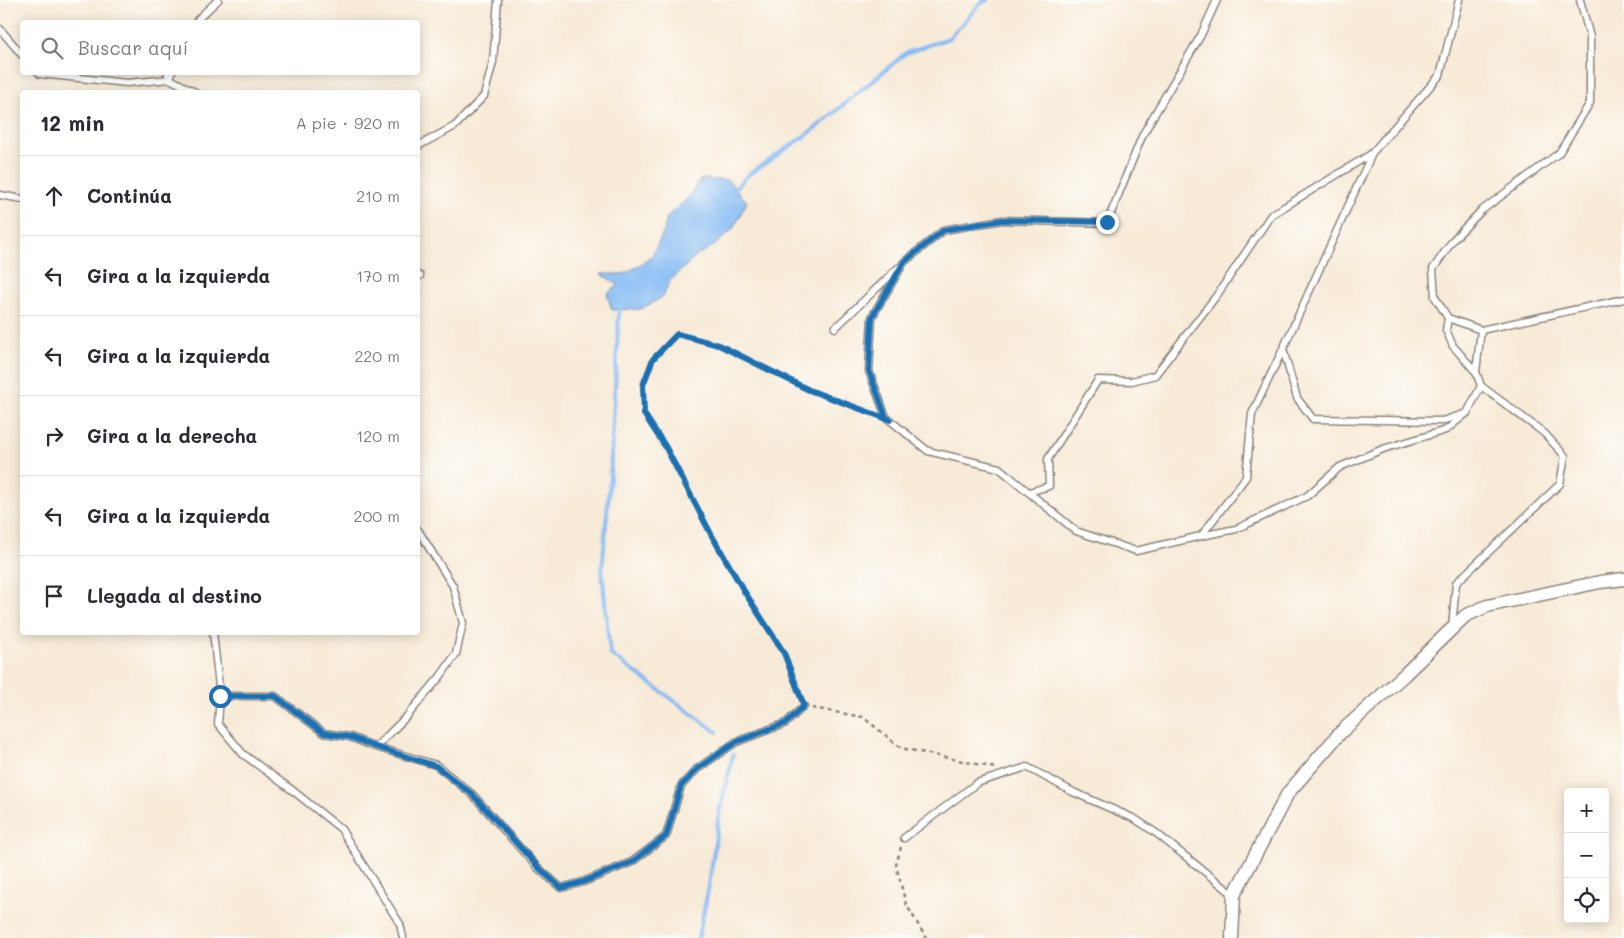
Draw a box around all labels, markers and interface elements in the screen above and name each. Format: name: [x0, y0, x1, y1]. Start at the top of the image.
search box: [20, 20, 420, 75]
icon: search: [38, 34, 66, 62]
text: Buscar aquí: [78, 35, 188, 60]
text: 12 min: [40, 109, 104, 136]
text: A pie · 920 m: [296, 112, 400, 133]
icon: ahead: [40, 182, 68, 210]
text: Continúa: [87, 183, 172, 208]
text: 210 m: [356, 185, 400, 206]
route end: [1096, 211, 1119, 234]
icon: left: [40, 262, 68, 290]
text: Gira a la izquierda: [87, 263, 270, 288]
text: 170 m: [356, 265, 400, 286]
icon: left: [40, 342, 68, 370]
text: Gira a la izquierda: [87, 343, 270, 368]
text: 220 m: [354, 345, 400, 366]
icon: right: [40, 422, 68, 450]
text: Gira a la derecha: [87, 423, 257, 448]
text: 120 m: [356, 425, 400, 446]
icon: left: [40, 502, 68, 530]
text: Gira a la izquierda: [87, 503, 270, 528]
text: 200 m: [353, 505, 400, 526]
icon: arrive: [40, 582, 68, 610]
text: Llegada al destino: [87, 583, 262, 608]
route start: [209, 685, 232, 708]
map controls: [1564, 788, 1609, 923]
button: +: [1564, 788, 1609, 833]
button: −: [1564, 833, 1609, 878]
button: locate: [1564, 878, 1609, 923]

